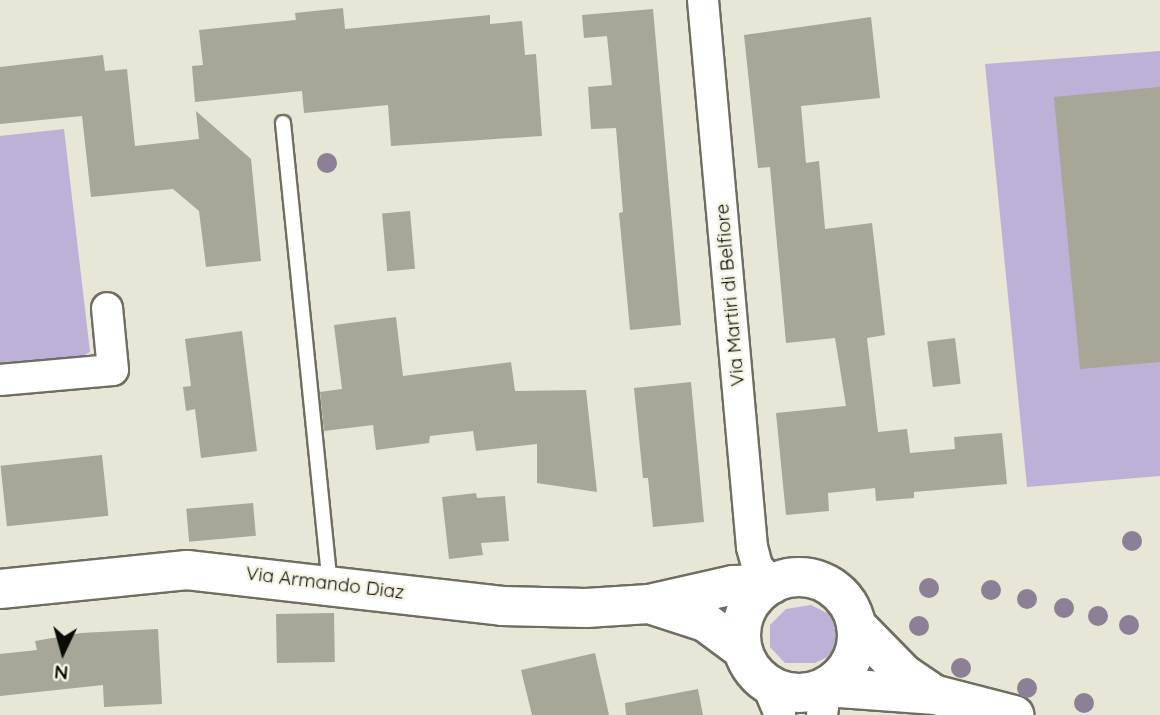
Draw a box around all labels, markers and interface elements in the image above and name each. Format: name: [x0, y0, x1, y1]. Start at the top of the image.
street label: Via Martiri di Belfiore: [711, 203, 749, 387]
street label: Via Armando Diaz: [245, 562, 405, 604]
north arrow: [28, 617, 98, 687]
text: N: [53, 660, 69, 685]

